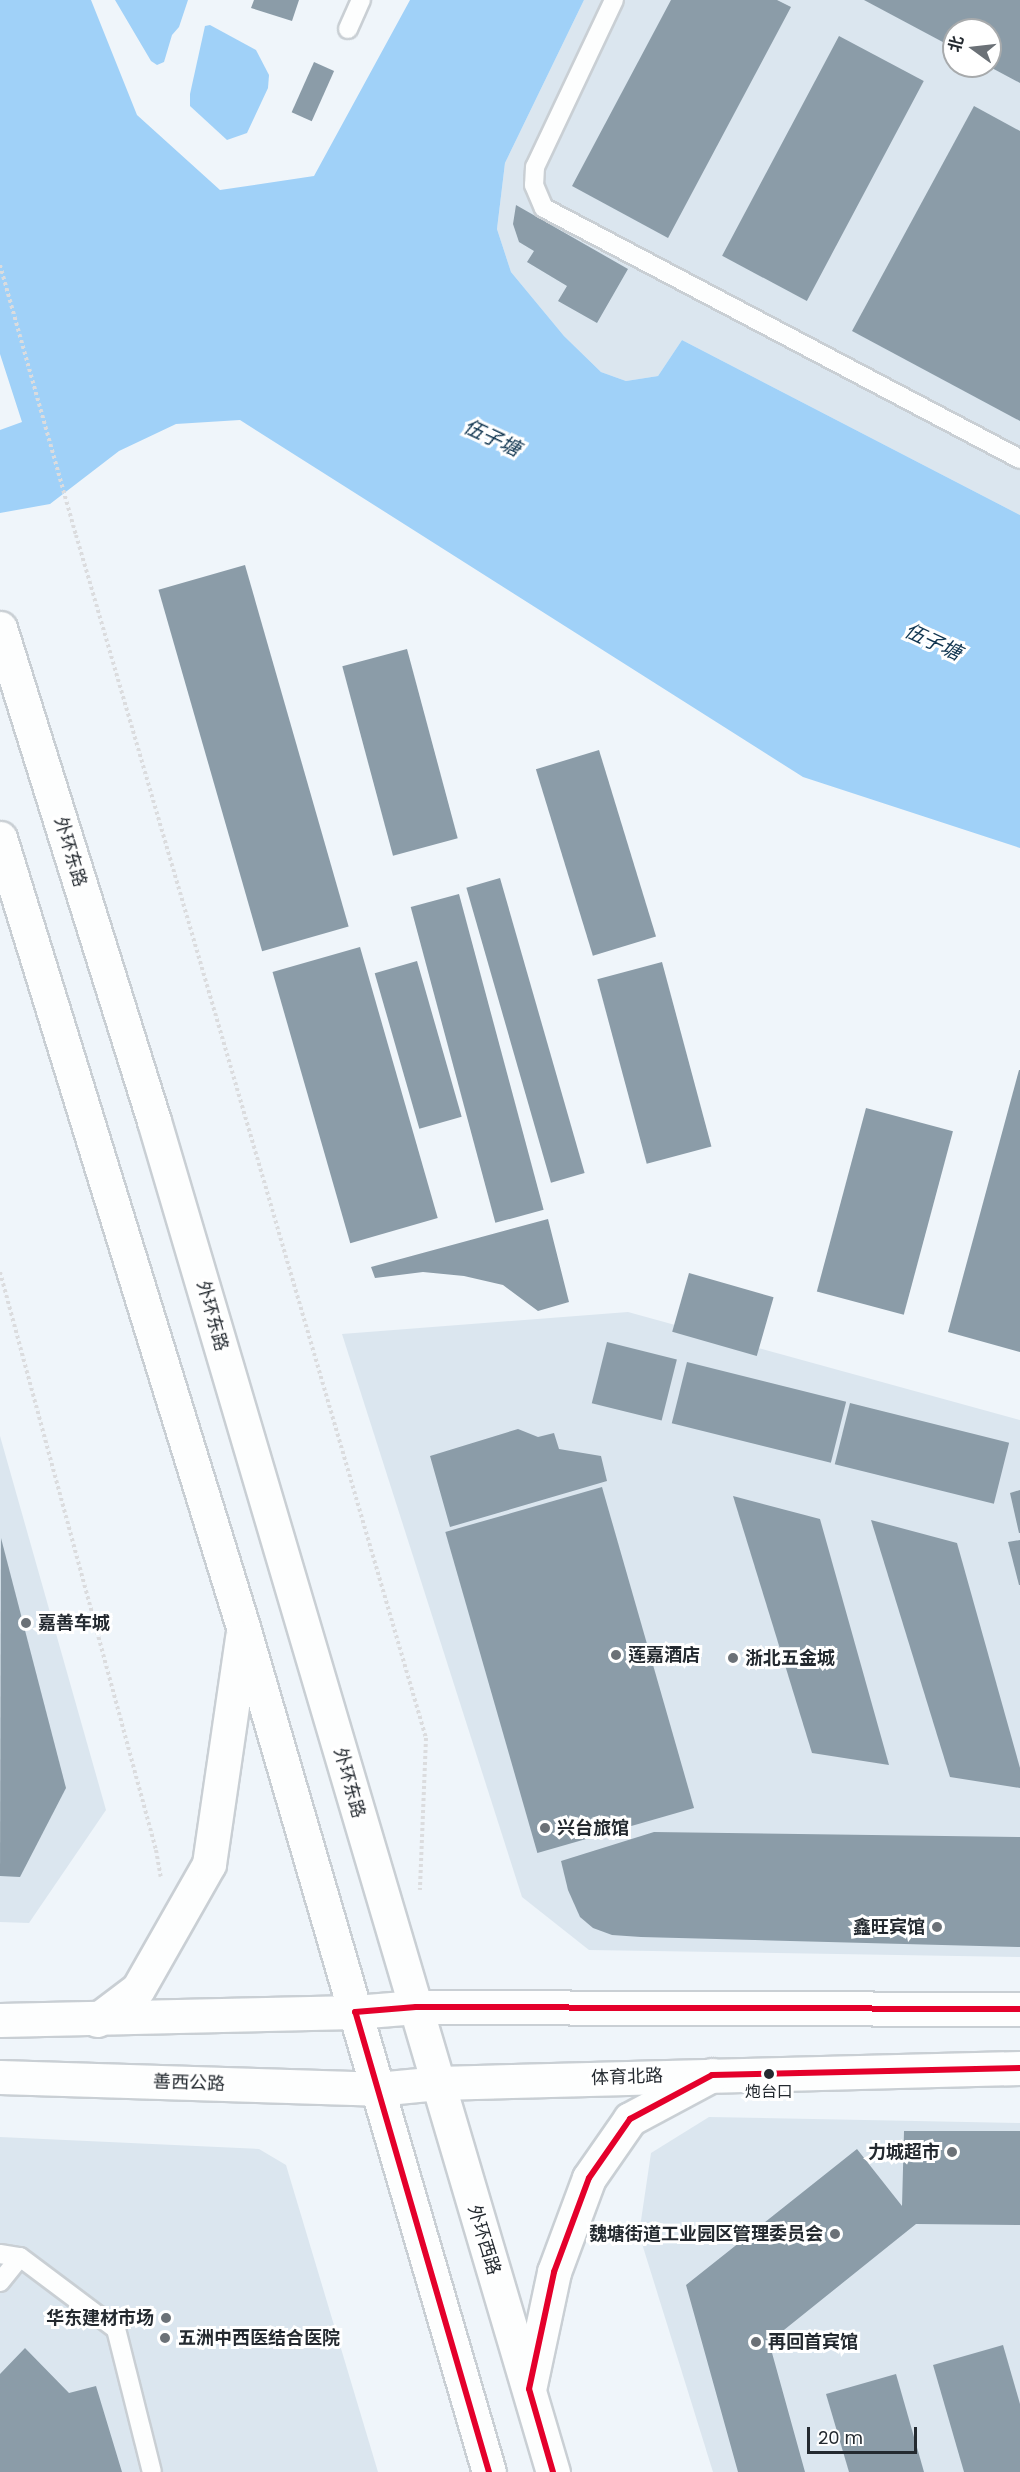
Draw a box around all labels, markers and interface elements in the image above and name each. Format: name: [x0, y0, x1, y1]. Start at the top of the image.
north arrow: [942, 18, 1002, 78]
text: 北: [943, 33, 969, 54]
water label: 伍子塘: [460, 414, 524, 462]
water label: 伍子塘: [901, 618, 965, 666]
street label: 外环东路: [49, 814, 91, 890]
street label: 外环东路: [192, 1278, 232, 1354]
place label: 嘉善车城: [38, 1612, 110, 1634]
marker: 嘉善车城: [19, 1616, 33, 1630]
place label: 莲嘉酒店: [628, 1644, 700, 1666]
place label: 浙北五金城: [745, 1647, 835, 1669]
marker: 莲嘉酒店: [609, 1648, 623, 1662]
marker: 浙北五金城: [726, 1651, 740, 1665]
street label: 外环东路: [329, 1745, 369, 1821]
place label: 兴台旅馆: [557, 1817, 629, 1839]
marker: 兴台旅馆: [538, 1821, 552, 1835]
place label: 鑫旺宾馆: [853, 1916, 925, 1938]
marker: 鑫旺宾馆: [930, 1920, 944, 1934]
street label: 体育北路: [591, 2065, 663, 2089]
marker: 炮台口: [763, 2068, 775, 2080]
street label: 善西公路: [153, 2071, 225, 2095]
place label: 炮台口: [745, 2082, 793, 2102]
place label: 力城超市: [868, 2141, 940, 2163]
marker: 力城超市: [945, 2145, 959, 2159]
street label: 外环西路: [463, 2202, 505, 2278]
place label: 魏塘街道工业园区管理委员会: [589, 2223, 823, 2245]
marker: 魏塘街道工业园区管理委员会: [828, 2227, 842, 2241]
place label: 华东建材市场: [46, 2307, 154, 2329]
marker: 华东建材市场: [159, 2311, 173, 2325]
place label: 五洲中西医结合医院: [178, 2327, 340, 2349]
marker: 五洲中西医结合医院: [156, 2329, 174, 2347]
place label: 再回首宾馆: [768, 2331, 858, 2353]
marker: 再回首宾馆: [749, 2335, 763, 2349]
scale bar: [810, 2415, 920, 2453]
text: 20 m: [818, 2425, 863, 2450]

